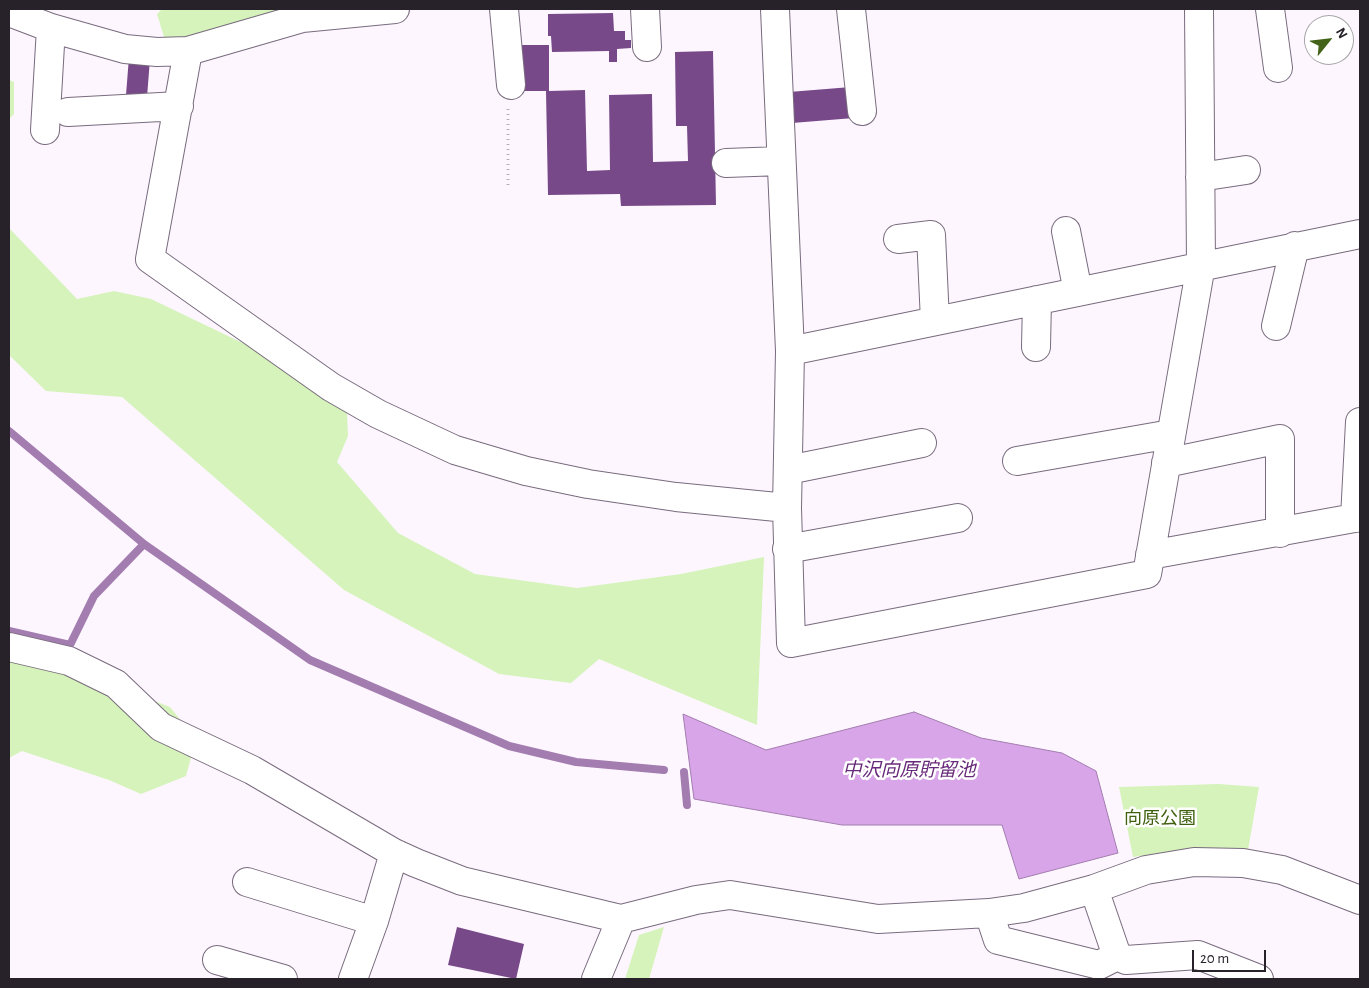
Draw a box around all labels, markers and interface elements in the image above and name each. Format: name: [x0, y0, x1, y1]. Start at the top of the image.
north arrow: [1304, 15, 1354, 65]
text: N: [1333, 26, 1350, 41]
water label: 中沢向原貯留池: [843, 759, 975, 781]
park label: 向原公園: [1124, 808, 1196, 830]
scale bar: [1194, 940, 1268, 972]
text: 20 m: [1200, 951, 1229, 966]

